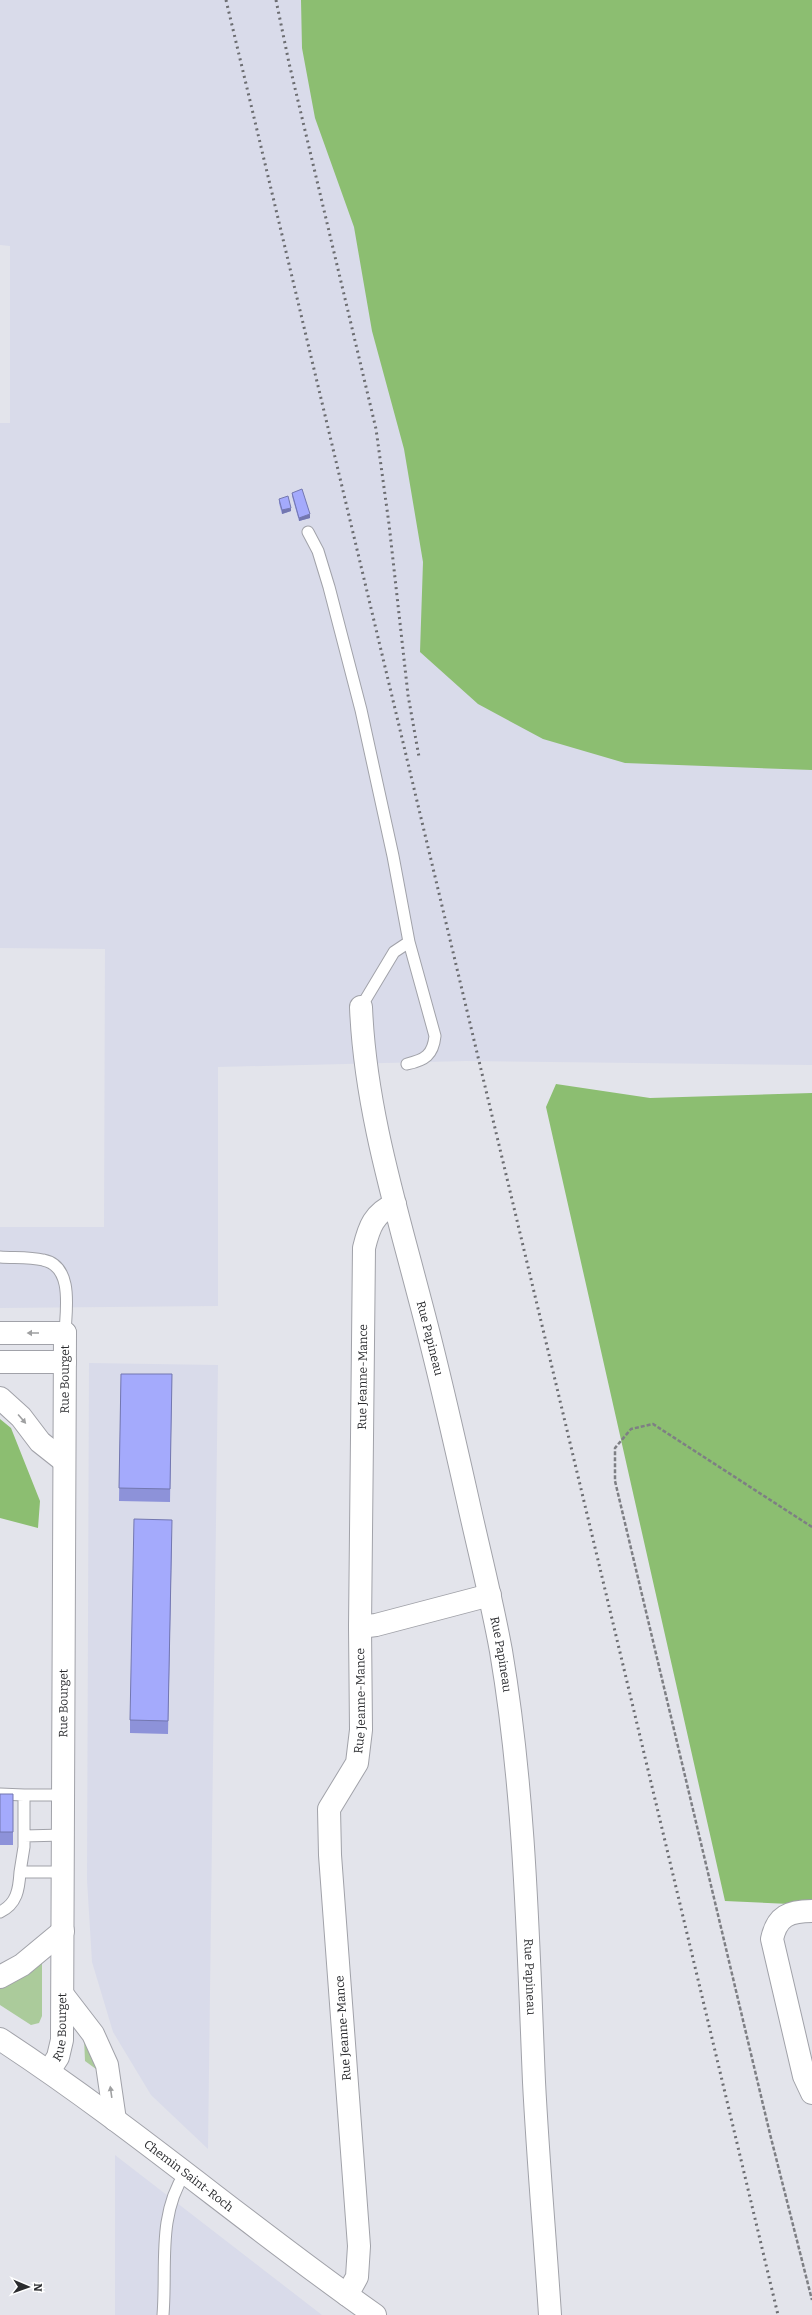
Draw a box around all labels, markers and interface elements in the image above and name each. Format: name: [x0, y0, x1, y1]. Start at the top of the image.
street label: Rue Papineau: [414, 1299, 446, 1378]
street label: Rue Jeanne-Mance: [355, 1324, 370, 1430]
one-way arrow: [26, 1330, 39, 1336]
street label: Rue Bourget: [58, 1344, 72, 1413]
one-way arrow: [17, 1413, 26, 1424]
street label: Rue Papineau: [487, 1615, 514, 1694]
street label: Rue Jeanne-Mance: [351, 1648, 368, 1754]
street label: Rue Bourget: [56, 1668, 71, 1737]
street label: Rue Papineau: [521, 1938, 538, 2016]
street label: Rue Jeanne-Mance: [332, 1975, 354, 2081]
street label: Rue Bourget: [50, 1992, 69, 2064]
one-way arrow: [108, 2086, 114, 2098]
street label: Chemin Saint-Roch: [141, 2137, 237, 2215]
north arrow: [8, 2267, 48, 2307]
text: N: [31, 2283, 44, 2292]

